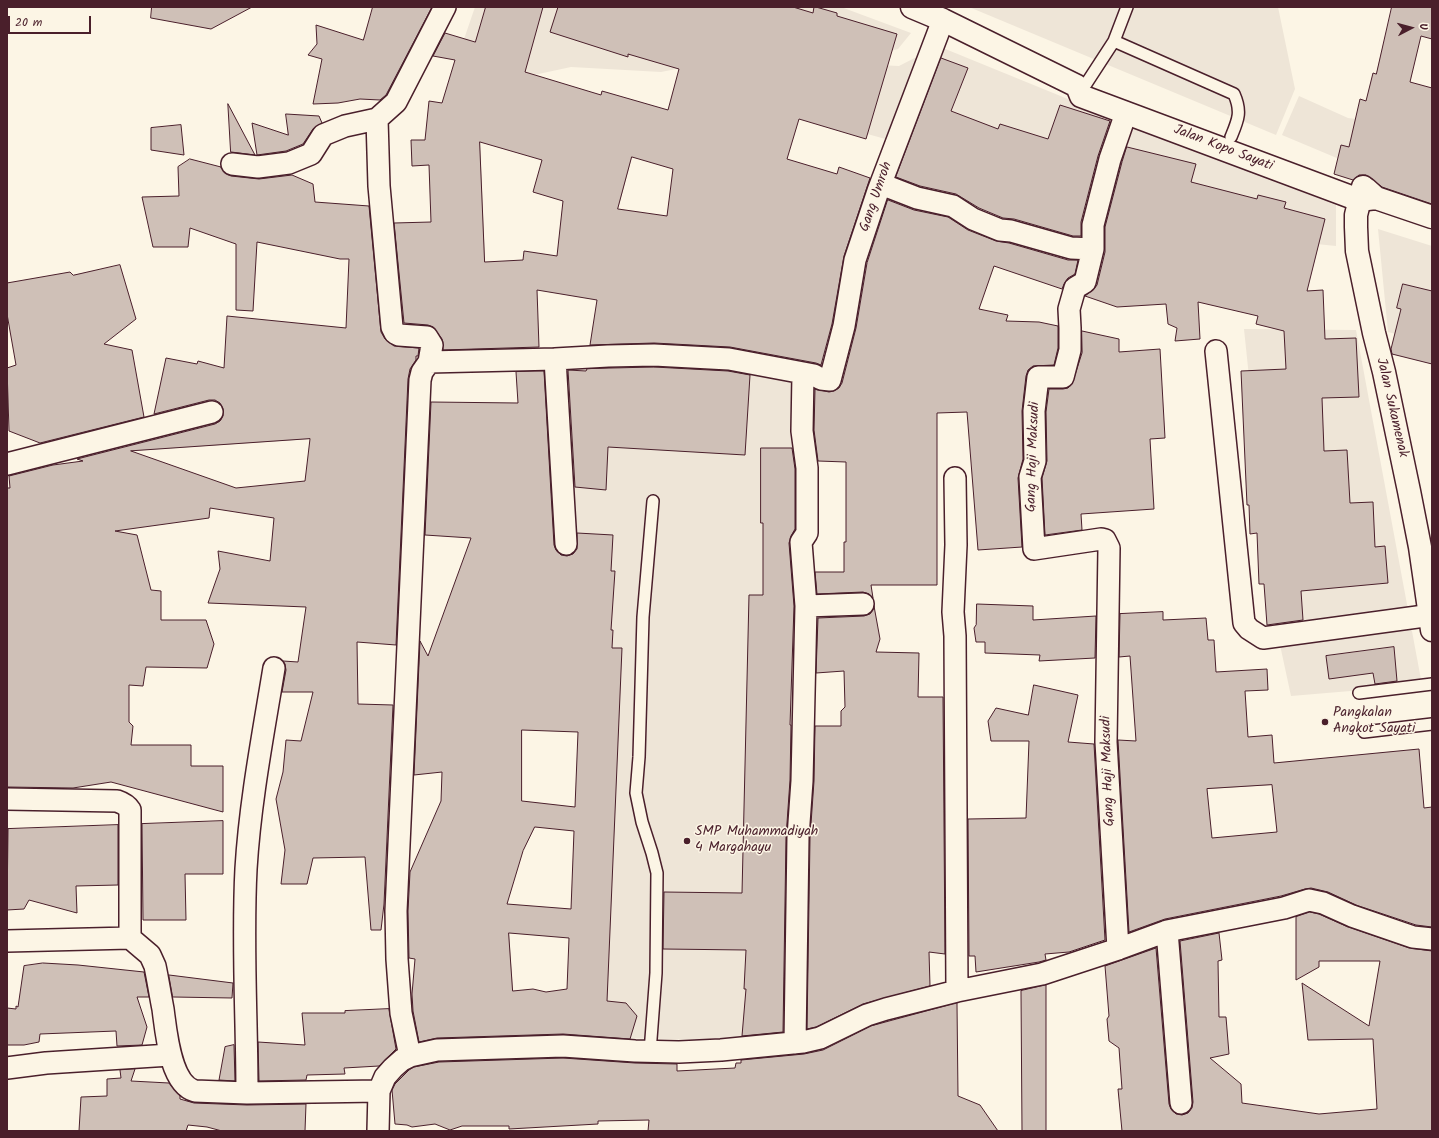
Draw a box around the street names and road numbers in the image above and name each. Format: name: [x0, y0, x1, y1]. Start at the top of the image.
street label: Jalan Kopo Sayati: [1171, 122, 1275, 176]
street label: Gang Umroh: [857, 160, 897, 234]
street label: Jalan Sukamenak: [1371, 357, 1411, 459]
street label: Gang Haji Maksudi: [1024, 401, 1044, 513]
street label: Gang Haji Maksudi: [1099, 715, 1119, 827]

